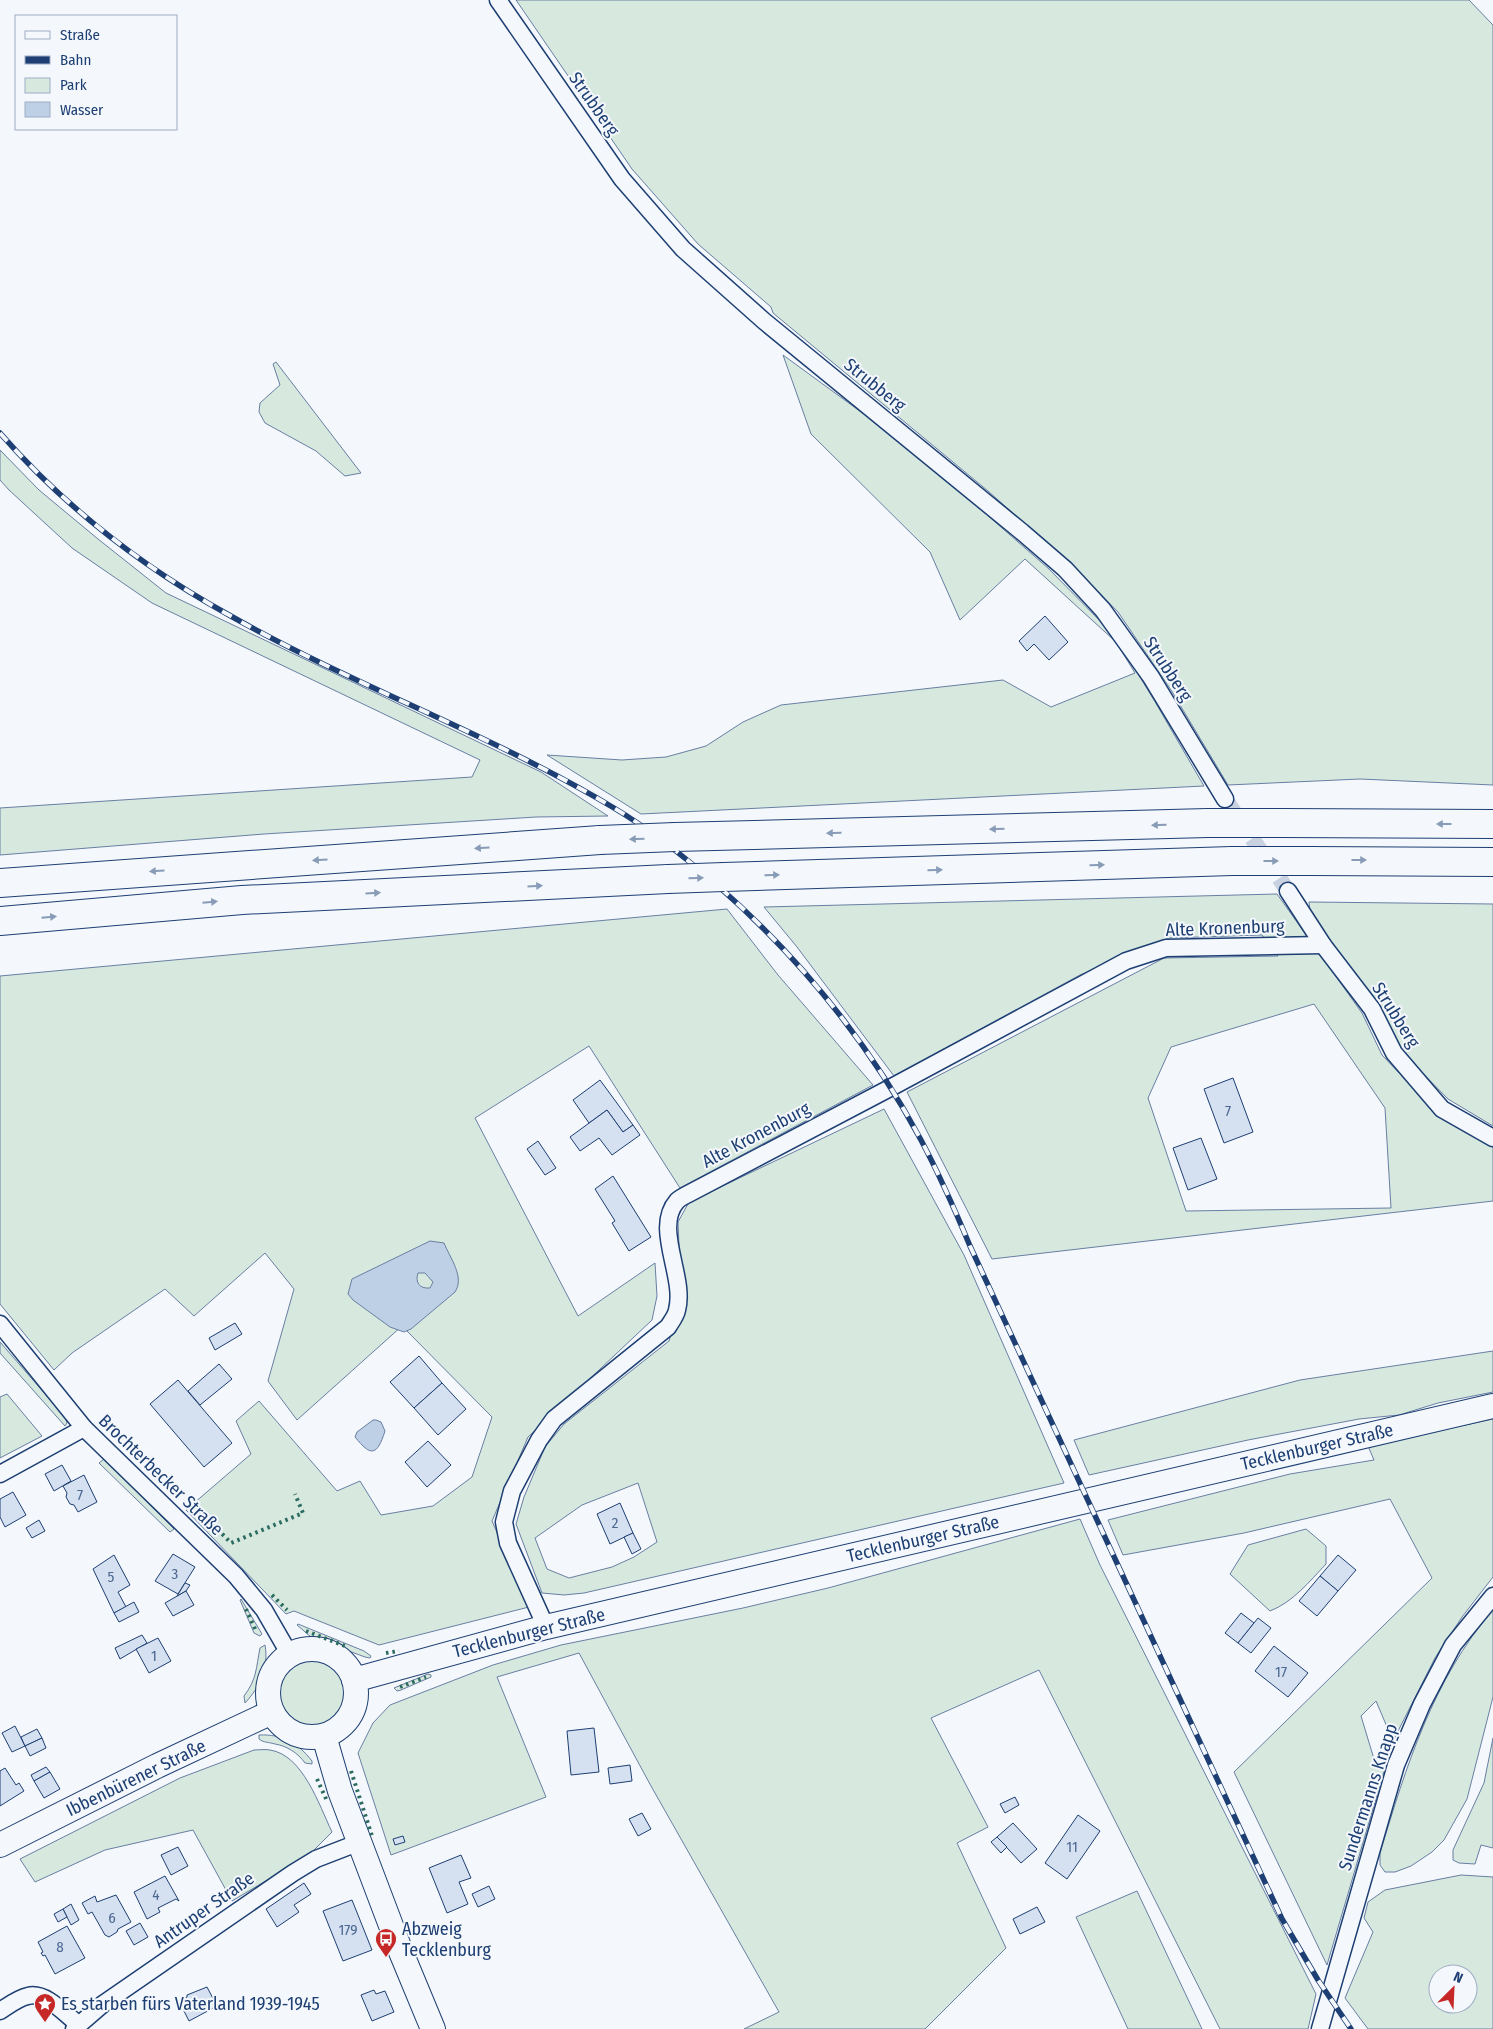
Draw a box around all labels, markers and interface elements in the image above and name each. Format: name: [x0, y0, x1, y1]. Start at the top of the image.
legend: [15, 15, 178, 130]
text: Straße: [60, 26, 100, 44]
text: Bahn: [60, 51, 91, 69]
street label: Strubberg: [564, 68, 624, 141]
text: Park: [60, 76, 87, 94]
text: Wasser: [60, 101, 104, 119]
street label: Strubberg: [840, 353, 911, 417]
street label: Strubberg: [1139, 632, 1197, 706]
one-way arrow: [1436, 820, 1452, 828]
one-way arrow: [1151, 821, 1167, 829]
one-way arrow: [988, 825, 1004, 833]
one-way arrow: [826, 829, 842, 837]
one-way arrow: [629, 835, 645, 843]
one-way arrow: [473, 845, 489, 853]
one-way arrow: [311, 856, 327, 864]
one-way arrow: [1351, 856, 1367, 864]
one-way arrow: [1263, 857, 1279, 865]
one-way arrow: [1090, 861, 1106, 869]
one-way arrow: [927, 865, 943, 873]
one-way arrow: [149, 868, 165, 876]
one-way arrow: [765, 871, 781, 879]
one-way arrow: [688, 874, 704, 882]
one-way arrow: [527, 881, 543, 889]
one-way arrow: [365, 889, 381, 897]
one-way arrow: [203, 898, 219, 906]
one-way arrow: [41, 912, 57, 920]
street label: Alte Kronenburg: [1165, 915, 1285, 941]
street label: Strubberg: [1367, 978, 1425, 1052]
street label: Alte Kronenburg: [698, 1097, 814, 1173]
house number: 7: [1225, 1102, 1231, 1120]
street label: Brochterbecker Straße: [94, 1410, 228, 1540]
street label: Tecklenburger Straße: [1239, 1419, 1396, 1475]
house number: 7: [77, 1486, 83, 1504]
street label: Tecklenburger Straße: [845, 1511, 1002, 1567]
house number: 2: [612, 1514, 619, 1532]
house number: 3: [172, 1565, 179, 1583]
house number: 5: [108, 1568, 115, 1586]
street label: Tecklenburger Straße: [451, 1603, 607, 1663]
house number: 1: [151, 1647, 157, 1665]
house number: 17: [1275, 1663, 1287, 1681]
street label: Sundermanns Knapp: [1334, 1721, 1402, 1873]
street label: Ibbenbürener Straße: [63, 1735, 210, 1821]
house number: 11: [1066, 1838, 1078, 1856]
street label: Antruper Straße: [150, 1867, 258, 1953]
house number: 4: [152, 1886, 160, 1904]
house number: 6: [108, 1909, 116, 1927]
place label: Abzweig Tecklenburg: [402, 1918, 491, 1961]
house number: 179: [339, 1921, 358, 1939]
bus stop icon: Abzweig Tecklenburg: [374, 1927, 398, 1958]
house number: 8: [56, 1938, 64, 1956]
north arrow: [1428, 1964, 1478, 2014]
text: N: [1451, 1968, 1465, 1987]
place icon: Es starben fürs Vaterland 1939-1945: [33, 1992, 57, 2023]
place label: Es starben fürs Vaterland 1939-1945: [61, 1993, 320, 2015]

